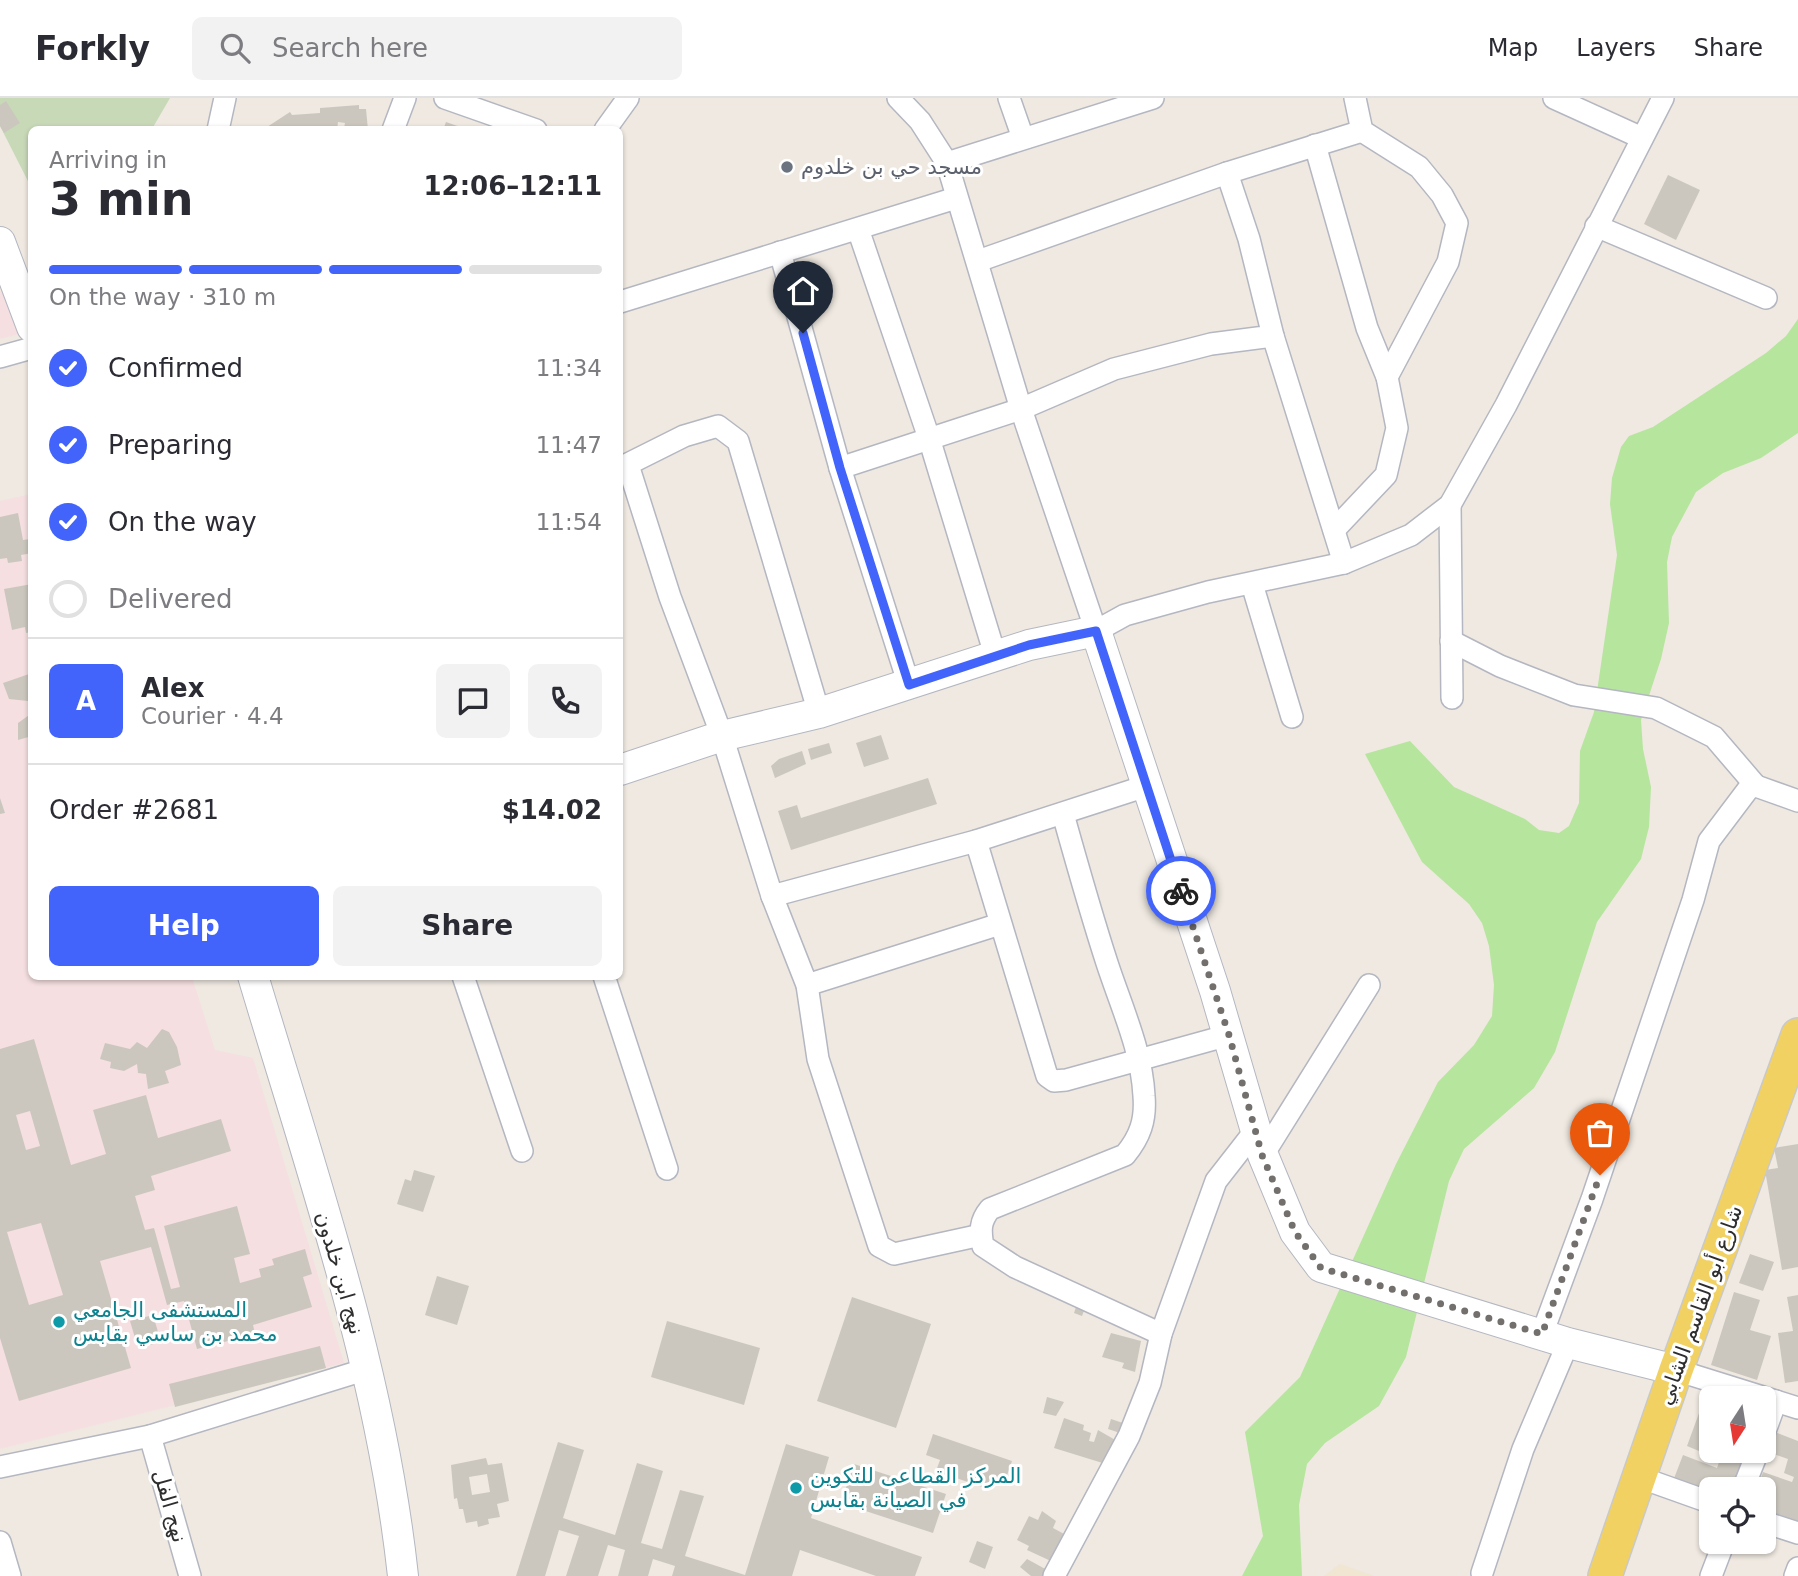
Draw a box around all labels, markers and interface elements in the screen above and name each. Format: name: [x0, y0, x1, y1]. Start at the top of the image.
search box: [192, 17, 682, 80]
text: Forkly: [35, 29, 150, 68]
icon: search: [216, 29, 254, 67]
text: Search here: [272, 33, 428, 63]
text: Map: [1488, 34, 1538, 62]
text: Layers: [1576, 34, 1656, 62]
text: Share: [1694, 34, 1763, 62]
text: Arriving in: [49, 147, 167, 173]
place label: مسجد حي بن خلدوم: [801, 155, 982, 179]
marker: مسجد حي بن خلدوم: [779, 159, 795, 175]
text: 12:06–12:11: [423, 171, 602, 201]
text: 3 min: [49, 172, 193, 226]
pin: [773, 261, 833, 333]
icon: home: [784, 272, 822, 310]
text: On the way · 310 m: [49, 284, 276, 310]
icon: check: [49, 349, 87, 387]
text: Confirmed: [108, 353, 243, 383]
text: 11:34: [536, 355, 602, 381]
icon: check: [49, 426, 87, 464]
text: Preparing: [108, 430, 233, 460]
text: 11:47: [536, 432, 602, 458]
icon: check: [49, 503, 87, 541]
text: On the way: [108, 507, 257, 537]
text: 11:54: [536, 509, 602, 535]
text: Delivered: [108, 584, 232, 614]
button: chat: [436, 664, 510, 738]
button: phone: [528, 664, 602, 738]
text: Alex: [141, 673, 204, 703]
text: A: [76, 686, 96, 716]
text: Courier · 4.4: [141, 703, 284, 729]
text: Order #2681: [49, 795, 219, 825]
text: $14.02: [502, 795, 602, 825]
courier: [1146, 856, 1216, 926]
icon: bike: [1162, 872, 1200, 910]
button: Help: [49, 886, 319, 966]
button: Share: [333, 886, 602, 966]
pin: [1570, 1103, 1630, 1175]
icon: bag: [1581, 1114, 1619, 1152]
street label: شارع أبو القاسم الشابي: [1651, 1201, 1748, 1408]
street label: نهج ابن خلدون: [311, 1209, 369, 1337]
place label: المستشفى الجامعي محمد بن ساسي بقابس: [73, 1298, 277, 1346]
marker: المستشفى الجامعي محمد بن ساسي بقابس: [51, 1314, 67, 1330]
north arrow: [1699, 1386, 1776, 1463]
map controls: [1699, 1386, 1776, 1554]
place label: المركز القطاعى للتكوين في الصيانة بقابس: [810, 1464, 1021, 1512]
street label: نهج الفل: [148, 1467, 192, 1545]
button: locate: [1699, 1477, 1776, 1554]
marker: المركز القطاعى للتكوين في الصيانة بقابس: [788, 1480, 804, 1496]

